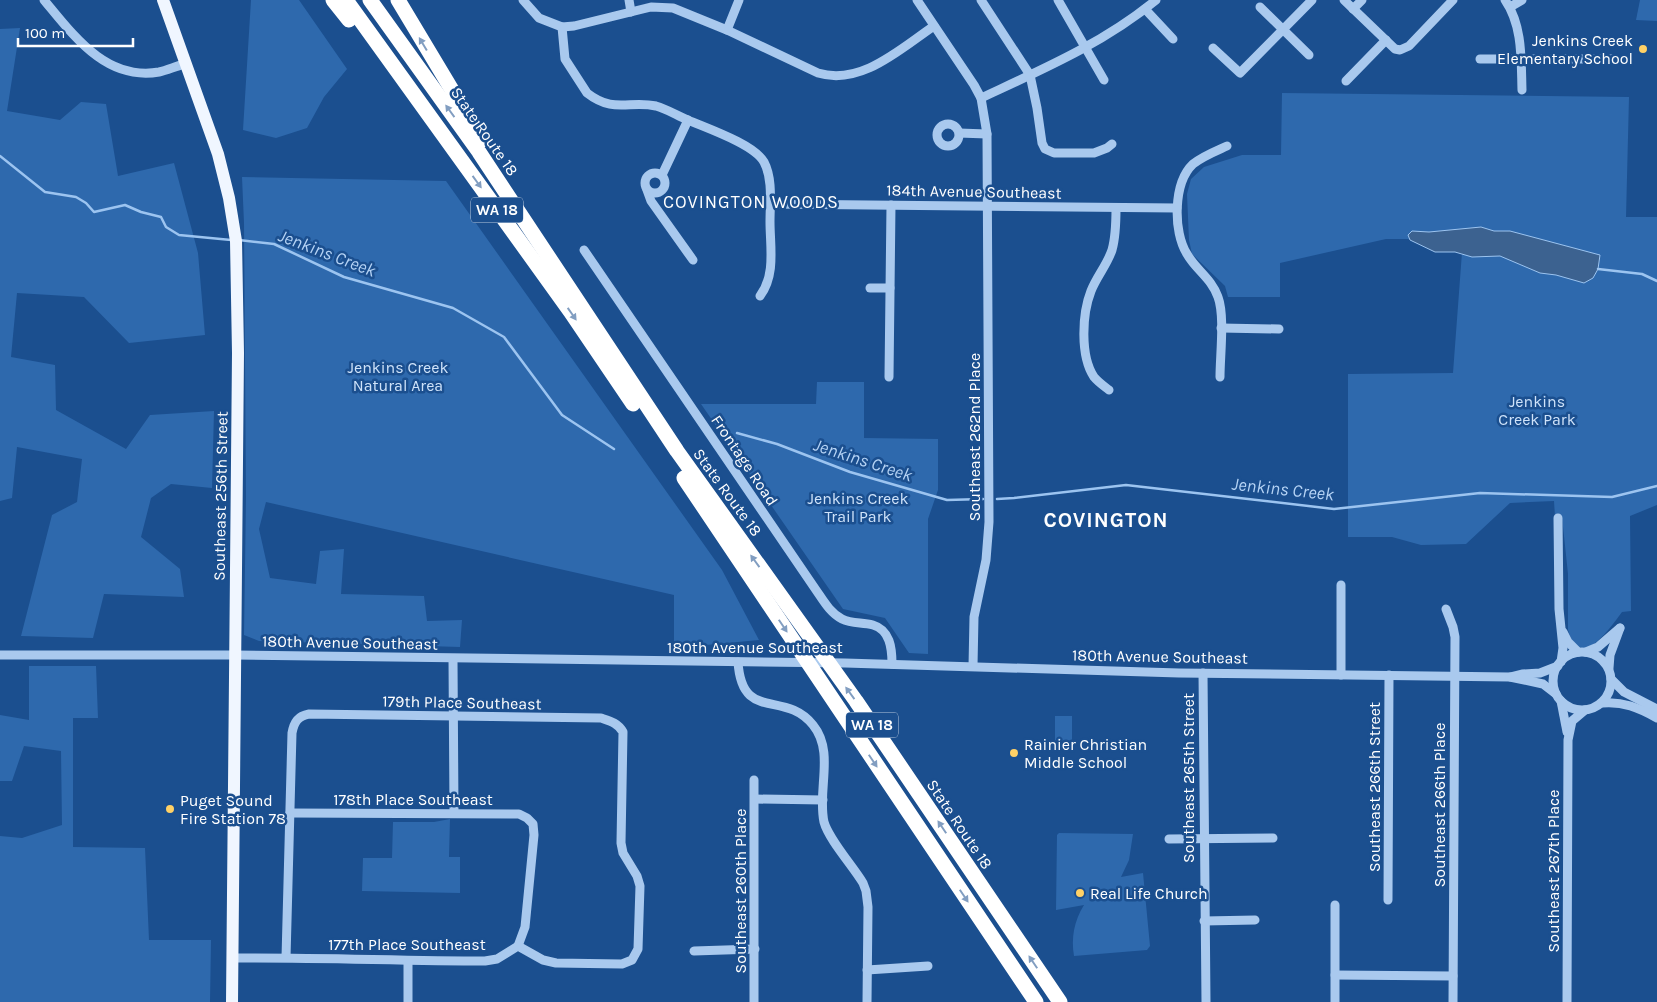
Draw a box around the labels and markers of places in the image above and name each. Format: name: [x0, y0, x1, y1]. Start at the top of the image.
place label: Jenkins Creek Elementary School: [1497, 31, 1633, 68]
marker: Jenkins Creek Elementary School: [1637, 43, 1649, 55]
place label: Rainier Christian Middle School: [1024, 735, 1147, 772]
marker: Rainier Christian Middle School: [1008, 747, 1020, 759]
place label: Puget Sound Fire Station 78: [180, 791, 286, 828]
marker: Puget Sound Fire Station 78: [164, 803, 176, 815]
place label: Real Life Church: [1090, 884, 1208, 903]
marker: Real Life Church: [1074, 887, 1086, 899]

